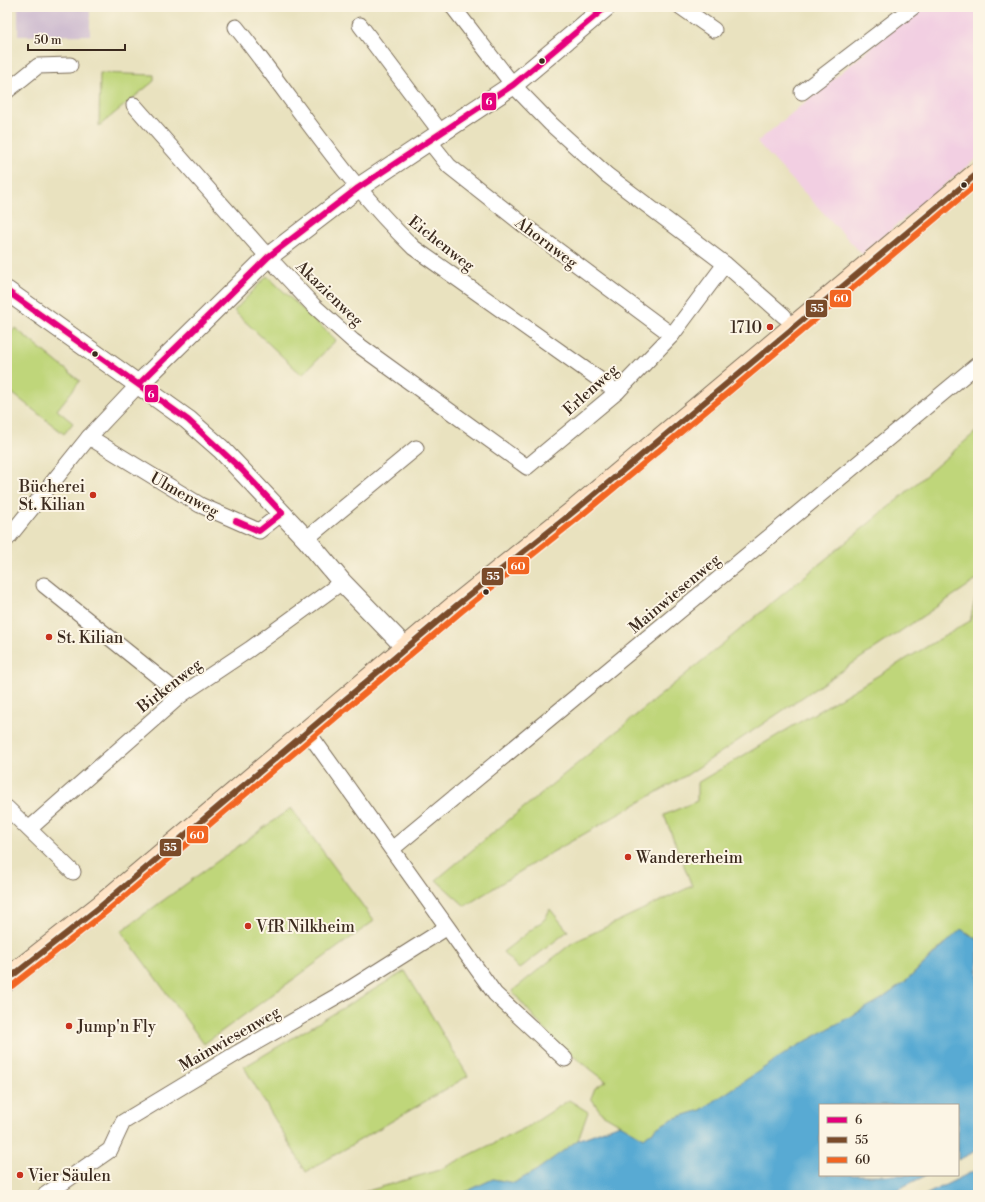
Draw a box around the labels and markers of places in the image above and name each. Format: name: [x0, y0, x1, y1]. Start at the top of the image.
unlabelled marker: [537, 56, 547, 66]
unlabelled marker: [959, 180, 969, 190]
place label: 1710: [730, 318, 762, 338]
marker: 1710: [765, 322, 775, 332]
unlabelled marker: [90, 349, 100, 359]
place label: Bücherei St. Kilian: [18, 477, 85, 515]
marker: Bücherei St. Kilian: [88, 490, 98, 500]
unlabelled marker: [481, 587, 491, 597]
place label: St. Kilian: [57, 628, 124, 648]
marker: St. Kilian: [44, 632, 54, 642]
place label: Wandererheim: [635, 848, 743, 868]
marker: Wandererheim: [623, 852, 633, 862]
place label: VfR Nilkheim: [255, 917, 355, 937]
marker: VfR Nilkheim: [243, 921, 253, 931]
place label: Jump'n Fly: [76, 1017, 156, 1037]
marker: Jump'n Fly: [64, 1021, 74, 1031]
place label: Vier Säulen: [27, 1166, 111, 1186]
marker: Vier Säulen: [15, 1170, 25, 1180]

